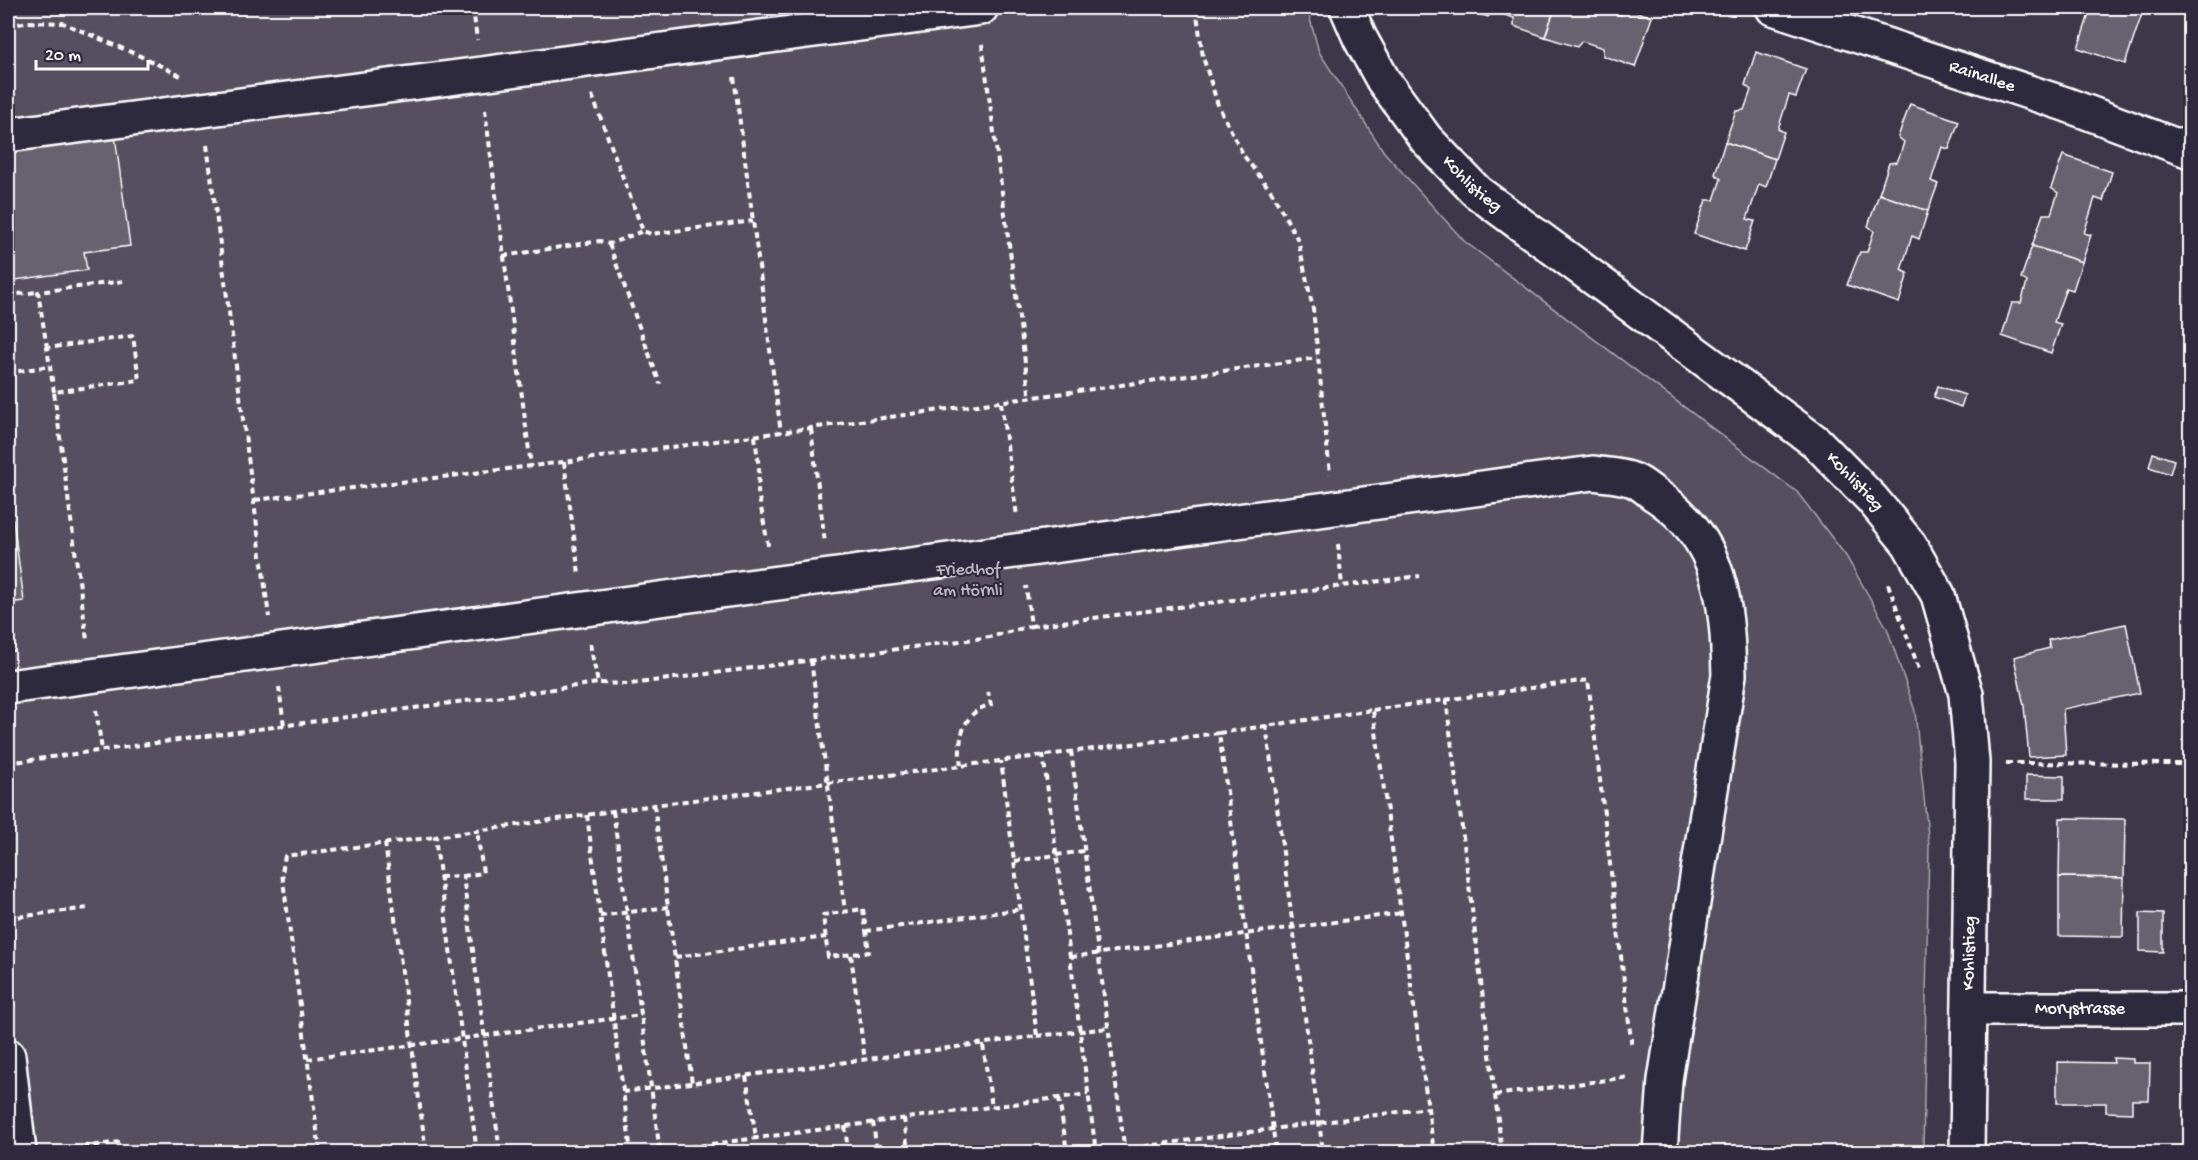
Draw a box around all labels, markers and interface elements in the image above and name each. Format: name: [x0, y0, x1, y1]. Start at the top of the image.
scale bar: [36, 33, 148, 71]
text: 20 m: [45, 46, 81, 67]
street label: Rainallee: [1946, 56, 2018, 98]
street label: Kohlistieg: [1437, 151, 1506, 217]
street label: Kohlistieg: [1821, 448, 1888, 516]
park label: Friedhof am Hörnli: [933, 560, 1003, 602]
street label: Kohlistieg: [1959, 916, 1981, 990]
street label: Morystrasse: [2035, 999, 2126, 1020]

